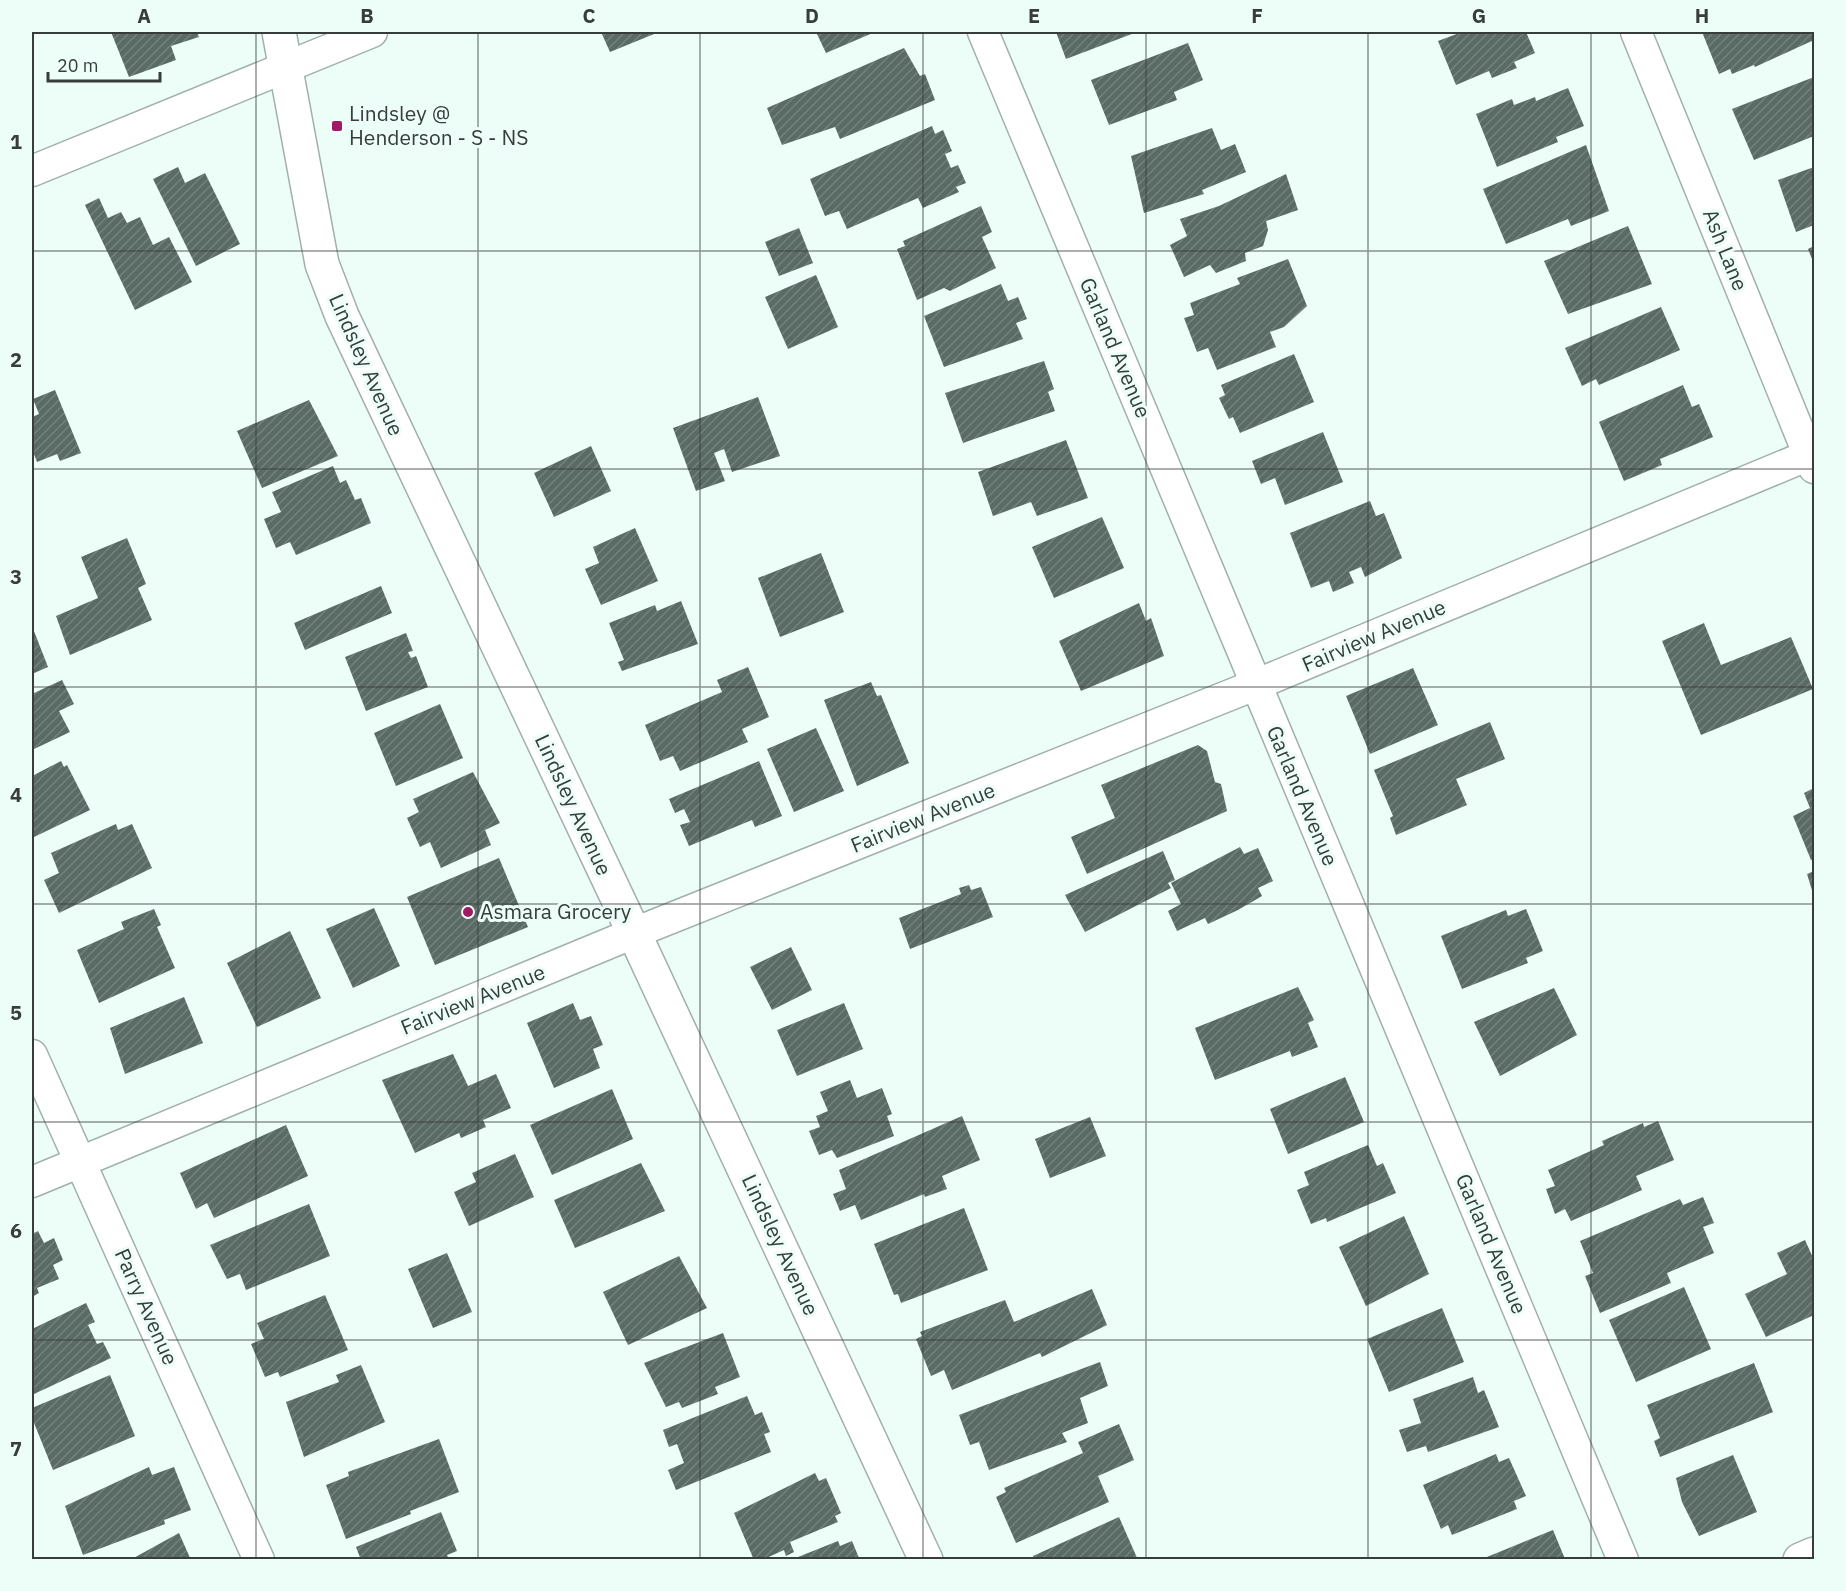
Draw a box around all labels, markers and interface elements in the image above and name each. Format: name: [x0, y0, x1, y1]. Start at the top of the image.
text: A: [137, 2, 151, 29]
text: B: [360, 2, 374, 29]
text: C: [582, 2, 596, 29]
text: D: [805, 2, 819, 29]
text: E: [1028, 2, 1040, 29]
text: F: [1251, 2, 1263, 29]
text: G: [1472, 2, 1486, 29]
text: H: [1695, 2, 1709, 29]
scale bar: [48, 45, 160, 83]
text: 20 m: [57, 54, 99, 77]
place label: Lindsley @ Henderson - S - NS: [349, 99, 528, 151]
marker: Lindsley @ Henderson - S - NS: [330, 119, 344, 133]
text: 1: [10, 128, 22, 155]
street label: Ash Lane: [1697, 205, 1755, 295]
street label: Garland Avenue: [1074, 273, 1158, 422]
street label: Lindsley Avenue: [323, 289, 411, 440]
text: 2: [10, 346, 22, 373]
text: 3: [10, 563, 22, 590]
street label: Fairview Avenue: [1297, 592, 1450, 678]
street label: Garland Avenue: [1261, 721, 1345, 870]
street label: Lindsley Avenue: [529, 729, 619, 880]
street label: Fairview Avenue: [846, 775, 999, 859]
text: 4: [10, 781, 22, 808]
place label: Asmara Grocery: [480, 897, 632, 925]
marker: Asmara Grocery: [461, 905, 475, 919]
street label: Fairview Avenue: [396, 957, 549, 1041]
text: 5: [10, 999, 22, 1026]
street label: Lindsley Avenue: [736, 1169, 826, 1320]
street label: Garland Avenue: [1450, 1169, 1534, 1318]
text: 6: [10, 1217, 22, 1244]
street label: Parry Avenue: [109, 1244, 185, 1369]
text: 7: [10, 1435, 22, 1462]

